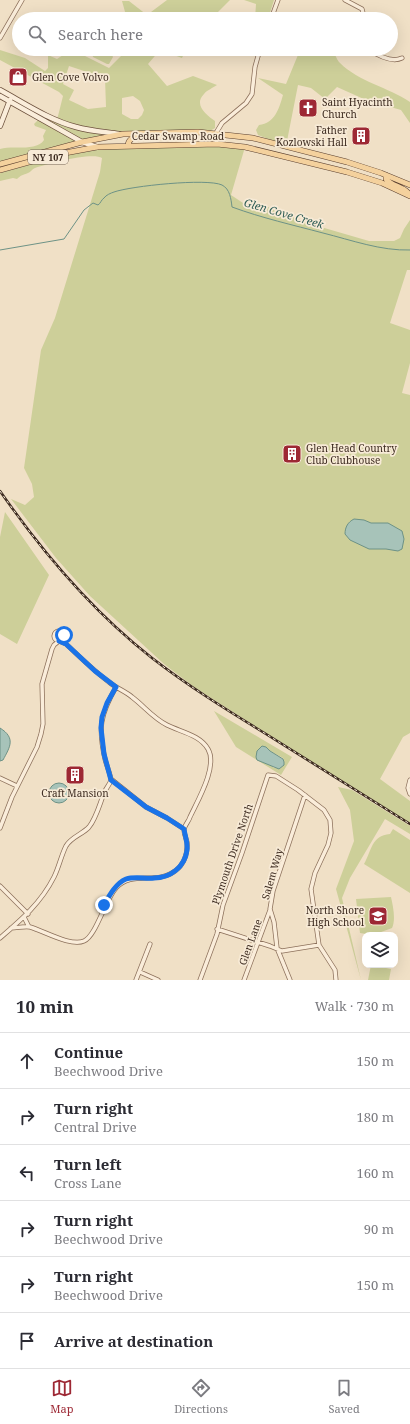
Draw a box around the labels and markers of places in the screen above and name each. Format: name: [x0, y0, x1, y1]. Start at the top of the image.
shop icon: Glen Cove Volvo: [7, 66, 29, 88]
place label: Glen Cove Volvo: [32, 70, 109, 84]
place label: Saint Hyacinth Church: [322, 95, 393, 121]
church icon: Saint Hyacinth Church: [297, 97, 319, 119]
place label: Father Kozlowski Hall: [276, 123, 347, 149]
building icon: Father Kozlowski Hall: [350, 125, 372, 147]
place label: Glen Head Country Club Clubhouse: [306, 441, 397, 467]
building icon: Glen Head Country Club Clubhouse: [281, 443, 303, 465]
building icon: Craft Mansion: [64, 764, 86, 786]
place label: Craft Mansion: [41, 786, 109, 800]
place label: North Shore High School: [306, 903, 364, 929]
school or university icon: North Shore High School: [367, 905, 389, 927]

